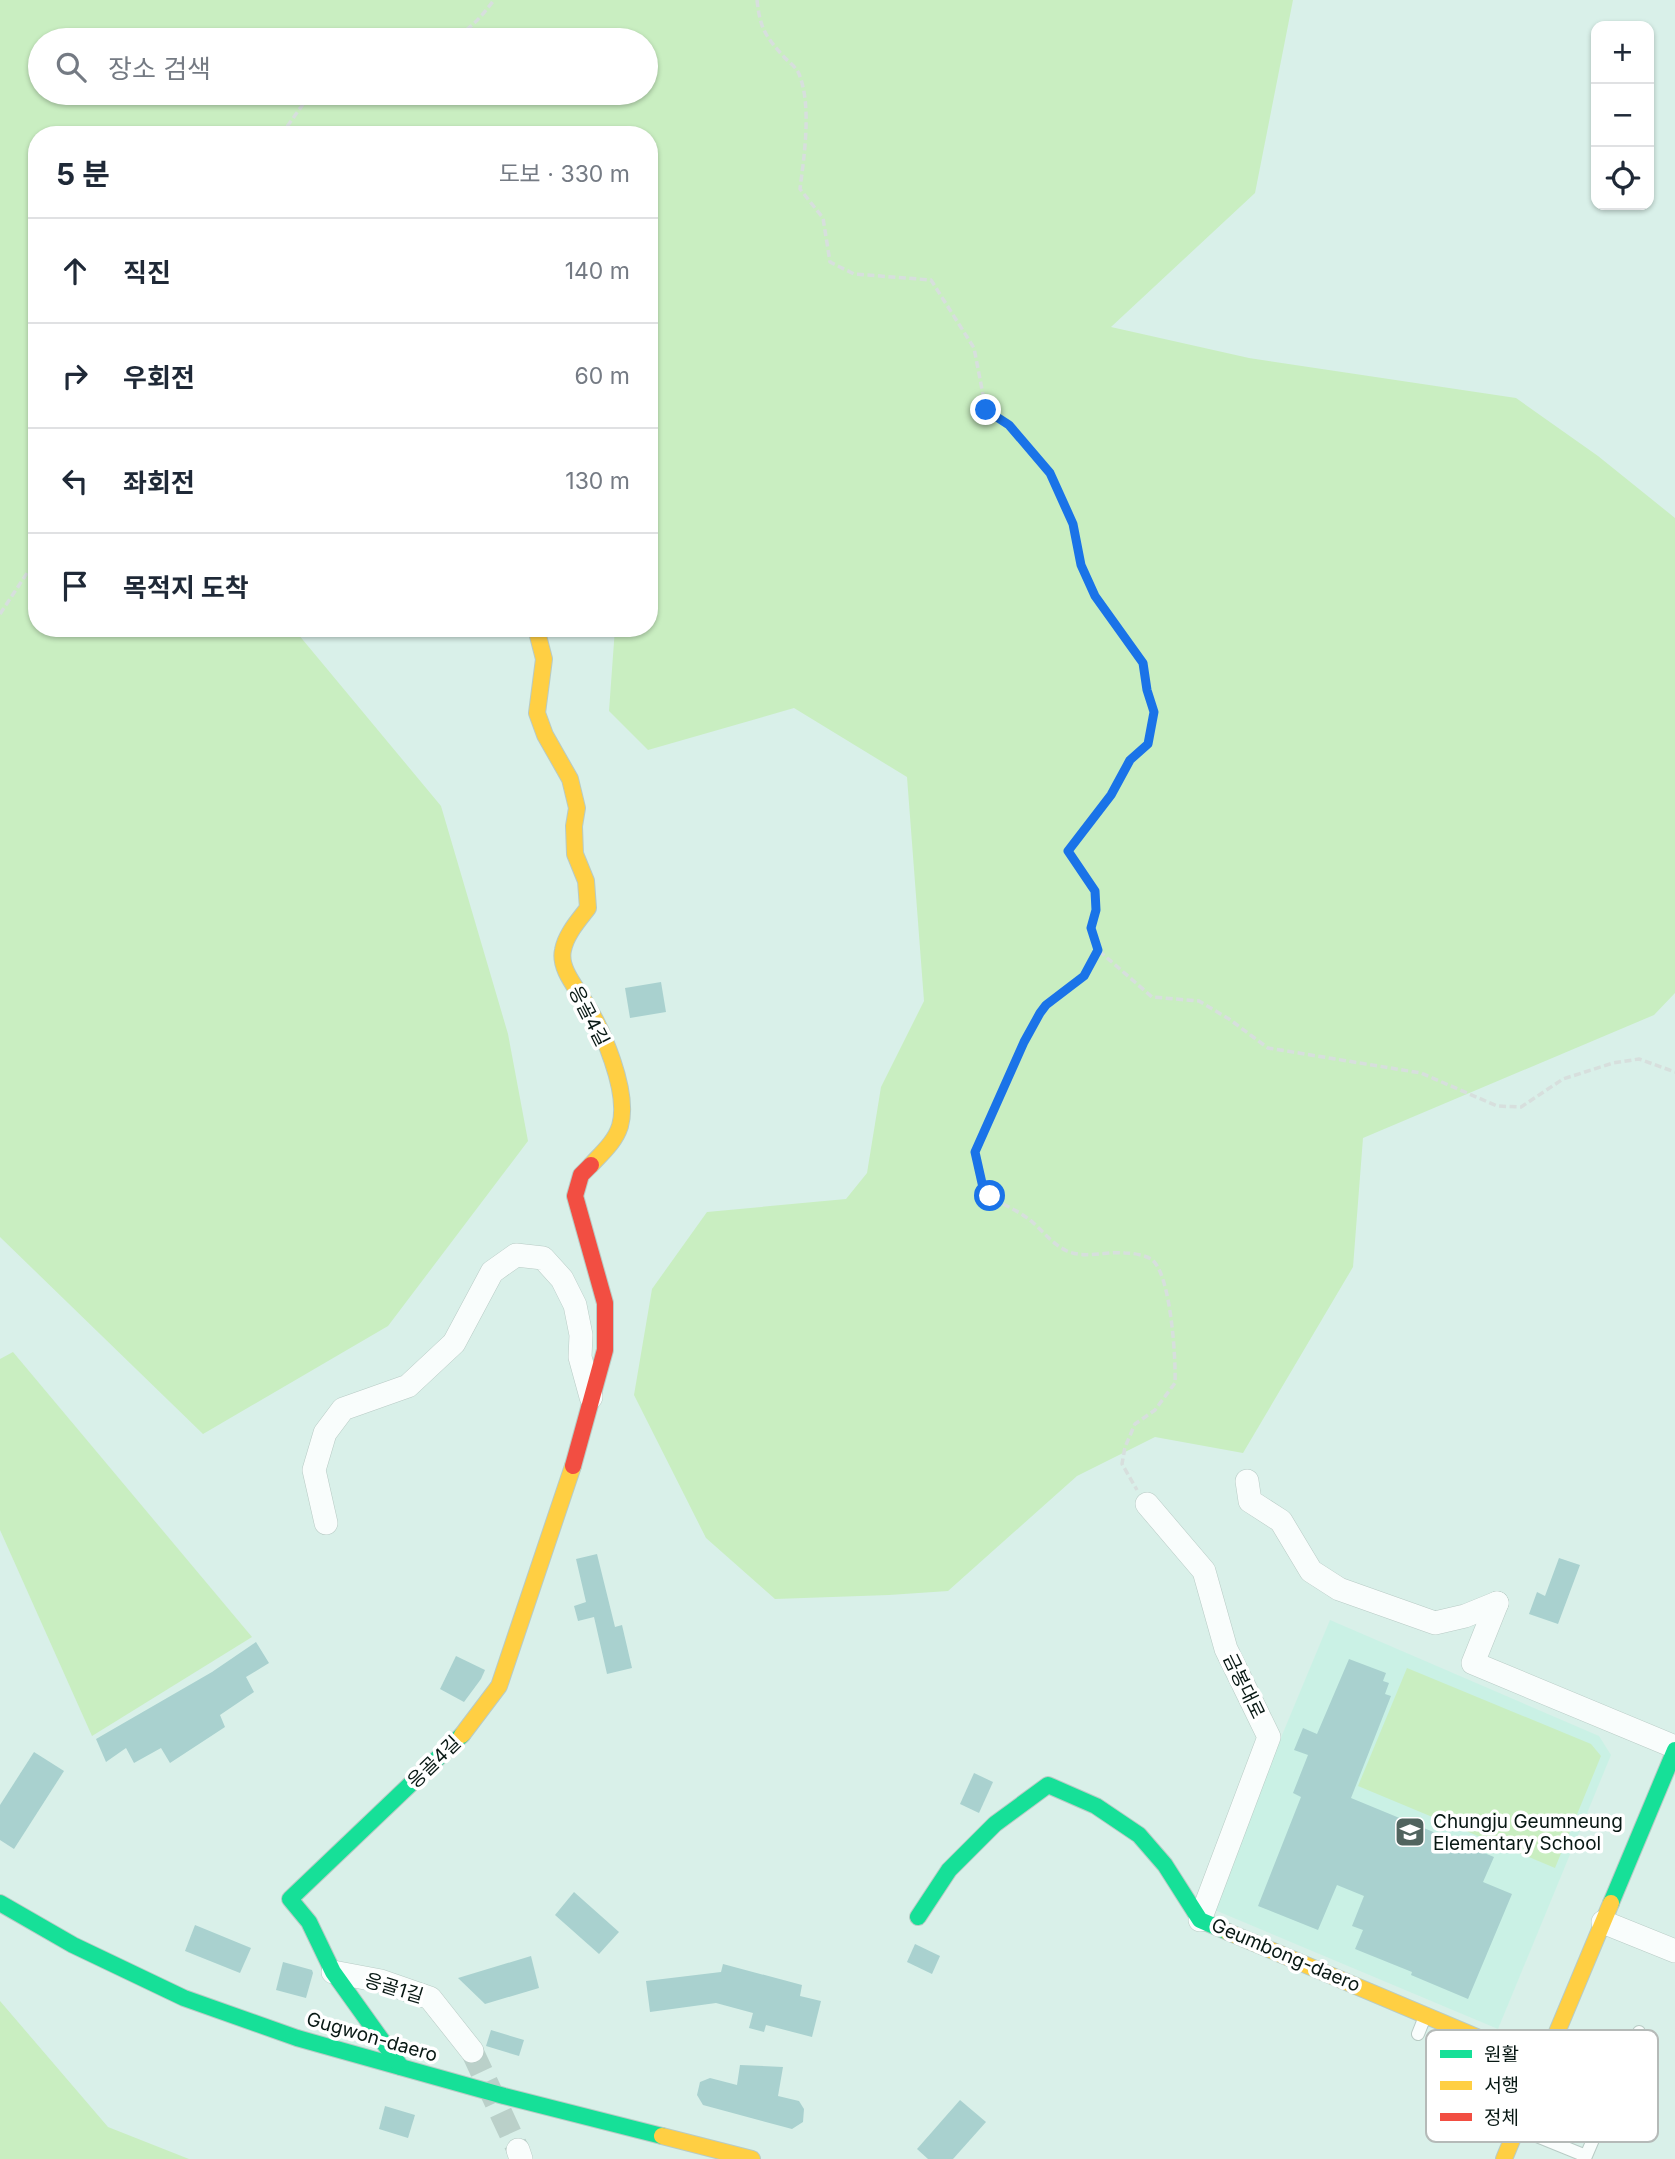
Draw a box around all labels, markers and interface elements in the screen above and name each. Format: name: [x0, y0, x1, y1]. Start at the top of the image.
map controls: [1591, 21, 1654, 210]
button: +: [1591, 21, 1654, 84]
search box: [28, 28, 658, 105]
icon: search: [52, 48, 90, 86]
text: 장소 검색: [108, 53, 211, 84]
button: −: [1591, 84, 1654, 147]
button: locate: [1591, 147, 1654, 210]
text: 5 분: [56, 156, 110, 192]
text: 도보 · 330 m: [499, 160, 630, 188]
icon: ahead: [56, 252, 94, 290]
text: 직진: [123, 257, 171, 288]
text: 140 m: [565, 257, 630, 285]
icon: right: [56, 357, 94, 395]
text: 우회전: [123, 362, 195, 393]
text: 60 m: [575, 362, 630, 390]
route end: [970, 394, 1001, 425]
icon: left: [56, 462, 94, 500]
text: 좌회전: [123, 467, 195, 498]
text: 130 m: [565, 467, 630, 495]
icon: arrive: [56, 567, 94, 605]
text: 목적지 도착: [123, 572, 249, 603]
street label: 응골4길: [564, 982, 614, 1050]
route start: [974, 1180, 1005, 1211]
street label: 금봉대로: [1218, 1650, 1270, 1722]
street label: 응골4길: [403, 1731, 465, 1793]
place label: Chungju Geumneung Elementary School: [1433, 1810, 1623, 1855]
school or university icon: Chungju Geumneung Elementary School: [1393, 1815, 1427, 1849]
street label: Geumbong-daero: [1208, 1913, 1364, 1997]
street label: 응골1길: [362, 1968, 426, 2008]
street label: Gugwon-daero: [304, 2007, 440, 2067]
legend: [1426, 2030, 1658, 2142]
text: 원활: [1484, 2043, 1519, 2066]
text: 서행: [1484, 2074, 1519, 2097]
text: 정체: [1484, 2106, 1519, 2129]

